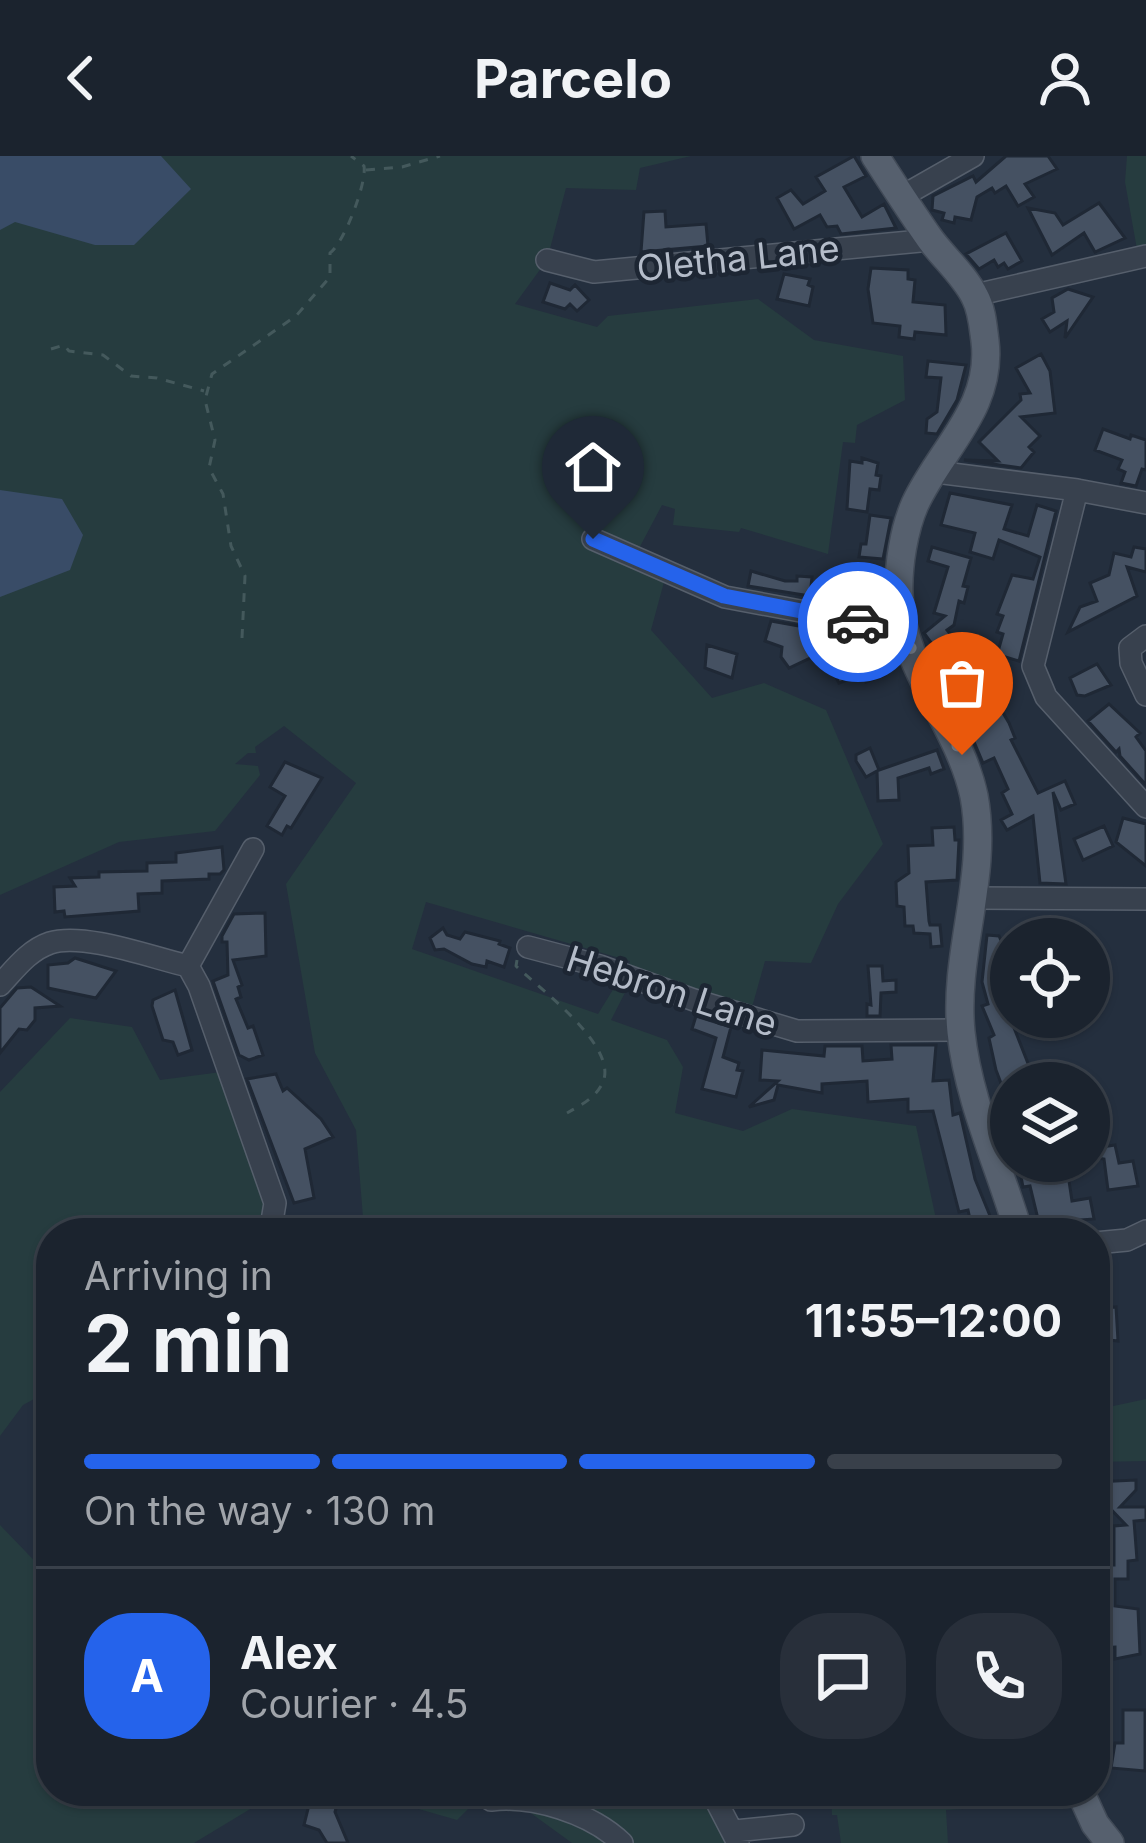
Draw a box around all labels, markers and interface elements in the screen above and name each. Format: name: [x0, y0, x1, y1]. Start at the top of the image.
icon: back: [48, 45, 114, 111]
icon: person: [1032, 45, 1098, 111]
text: Parcelo: [474, 46, 672, 111]
street label: Oletha Lane: [635, 225, 841, 291]
pin: [542, 416, 644, 539]
icon: home: [560, 434, 626, 500]
courier: [798, 562, 918, 682]
icon: car: [825, 589, 891, 655]
pin: [911, 632, 1013, 755]
icon: bag: [929, 650, 995, 716]
map controls: [990, 918, 1110, 1182]
button: locate: [990, 918, 1110, 1038]
street label: Hebron Lane: [561, 936, 783, 1046]
button: layers: [990, 1062, 1110, 1182]
text: Arriving in: [84, 1252, 273, 1299]
text: 11:55–12:00: [805, 1293, 1062, 1348]
text: 2 min: [84, 1296, 292, 1391]
text: On the way · 130 m: [84, 1487, 435, 1534]
button: chat: [780, 1613, 906, 1739]
button: phone: [936, 1613, 1062, 1739]
text: Alex: [240, 1625, 338, 1680]
text: A: [130, 1648, 164, 1703]
text: Courier · 4.5: [240, 1680, 469, 1727]

